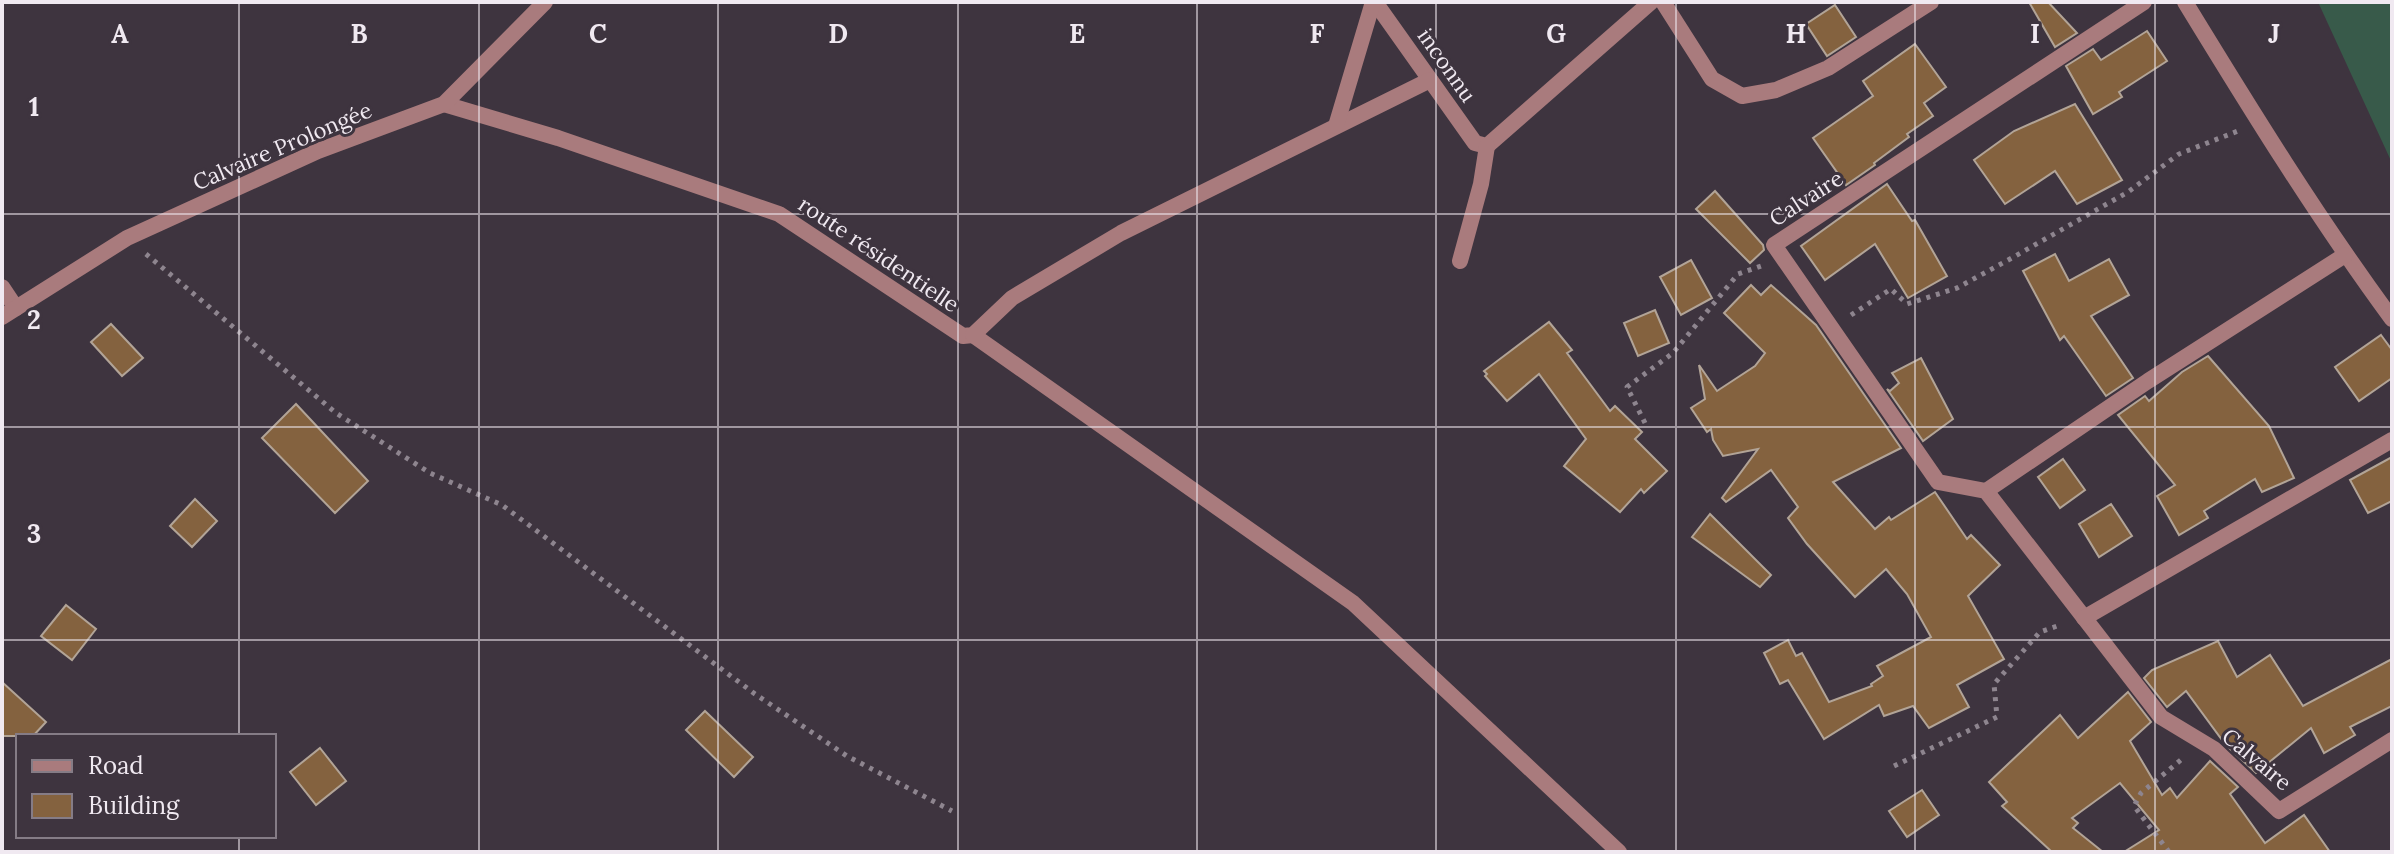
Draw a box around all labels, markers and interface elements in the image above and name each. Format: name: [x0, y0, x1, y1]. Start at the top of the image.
text: A: [111, 17, 129, 50]
text: B: [350, 17, 368, 50]
text: C: [589, 17, 607, 50]
text: D: [828, 17, 848, 50]
text: E: [1069, 17, 1085, 50]
text: F: [1310, 17, 1325, 50]
text: G: [1546, 17, 1566, 50]
text: H: [1786, 17, 1806, 50]
text: I: [2030, 17, 2040, 50]
text: J: [2268, 17, 2280, 50]
street label: inconnu: [1411, 23, 1483, 107]
text: 1: [29, 90, 39, 123]
street label: Calvaire Prolongée: [188, 96, 376, 196]
street label: Calvaire: [1764, 164, 1848, 232]
street label: route résidentielle: [793, 190, 965, 318]
text: 2: [27, 303, 41, 336]
text: 3: [27, 517, 41, 550]
street label: Calvaire: [2216, 722, 2298, 796]
legend: [16, 734, 276, 838]
text: Road: [88, 750, 144, 781]
text: Building: [88, 790, 180, 821]

